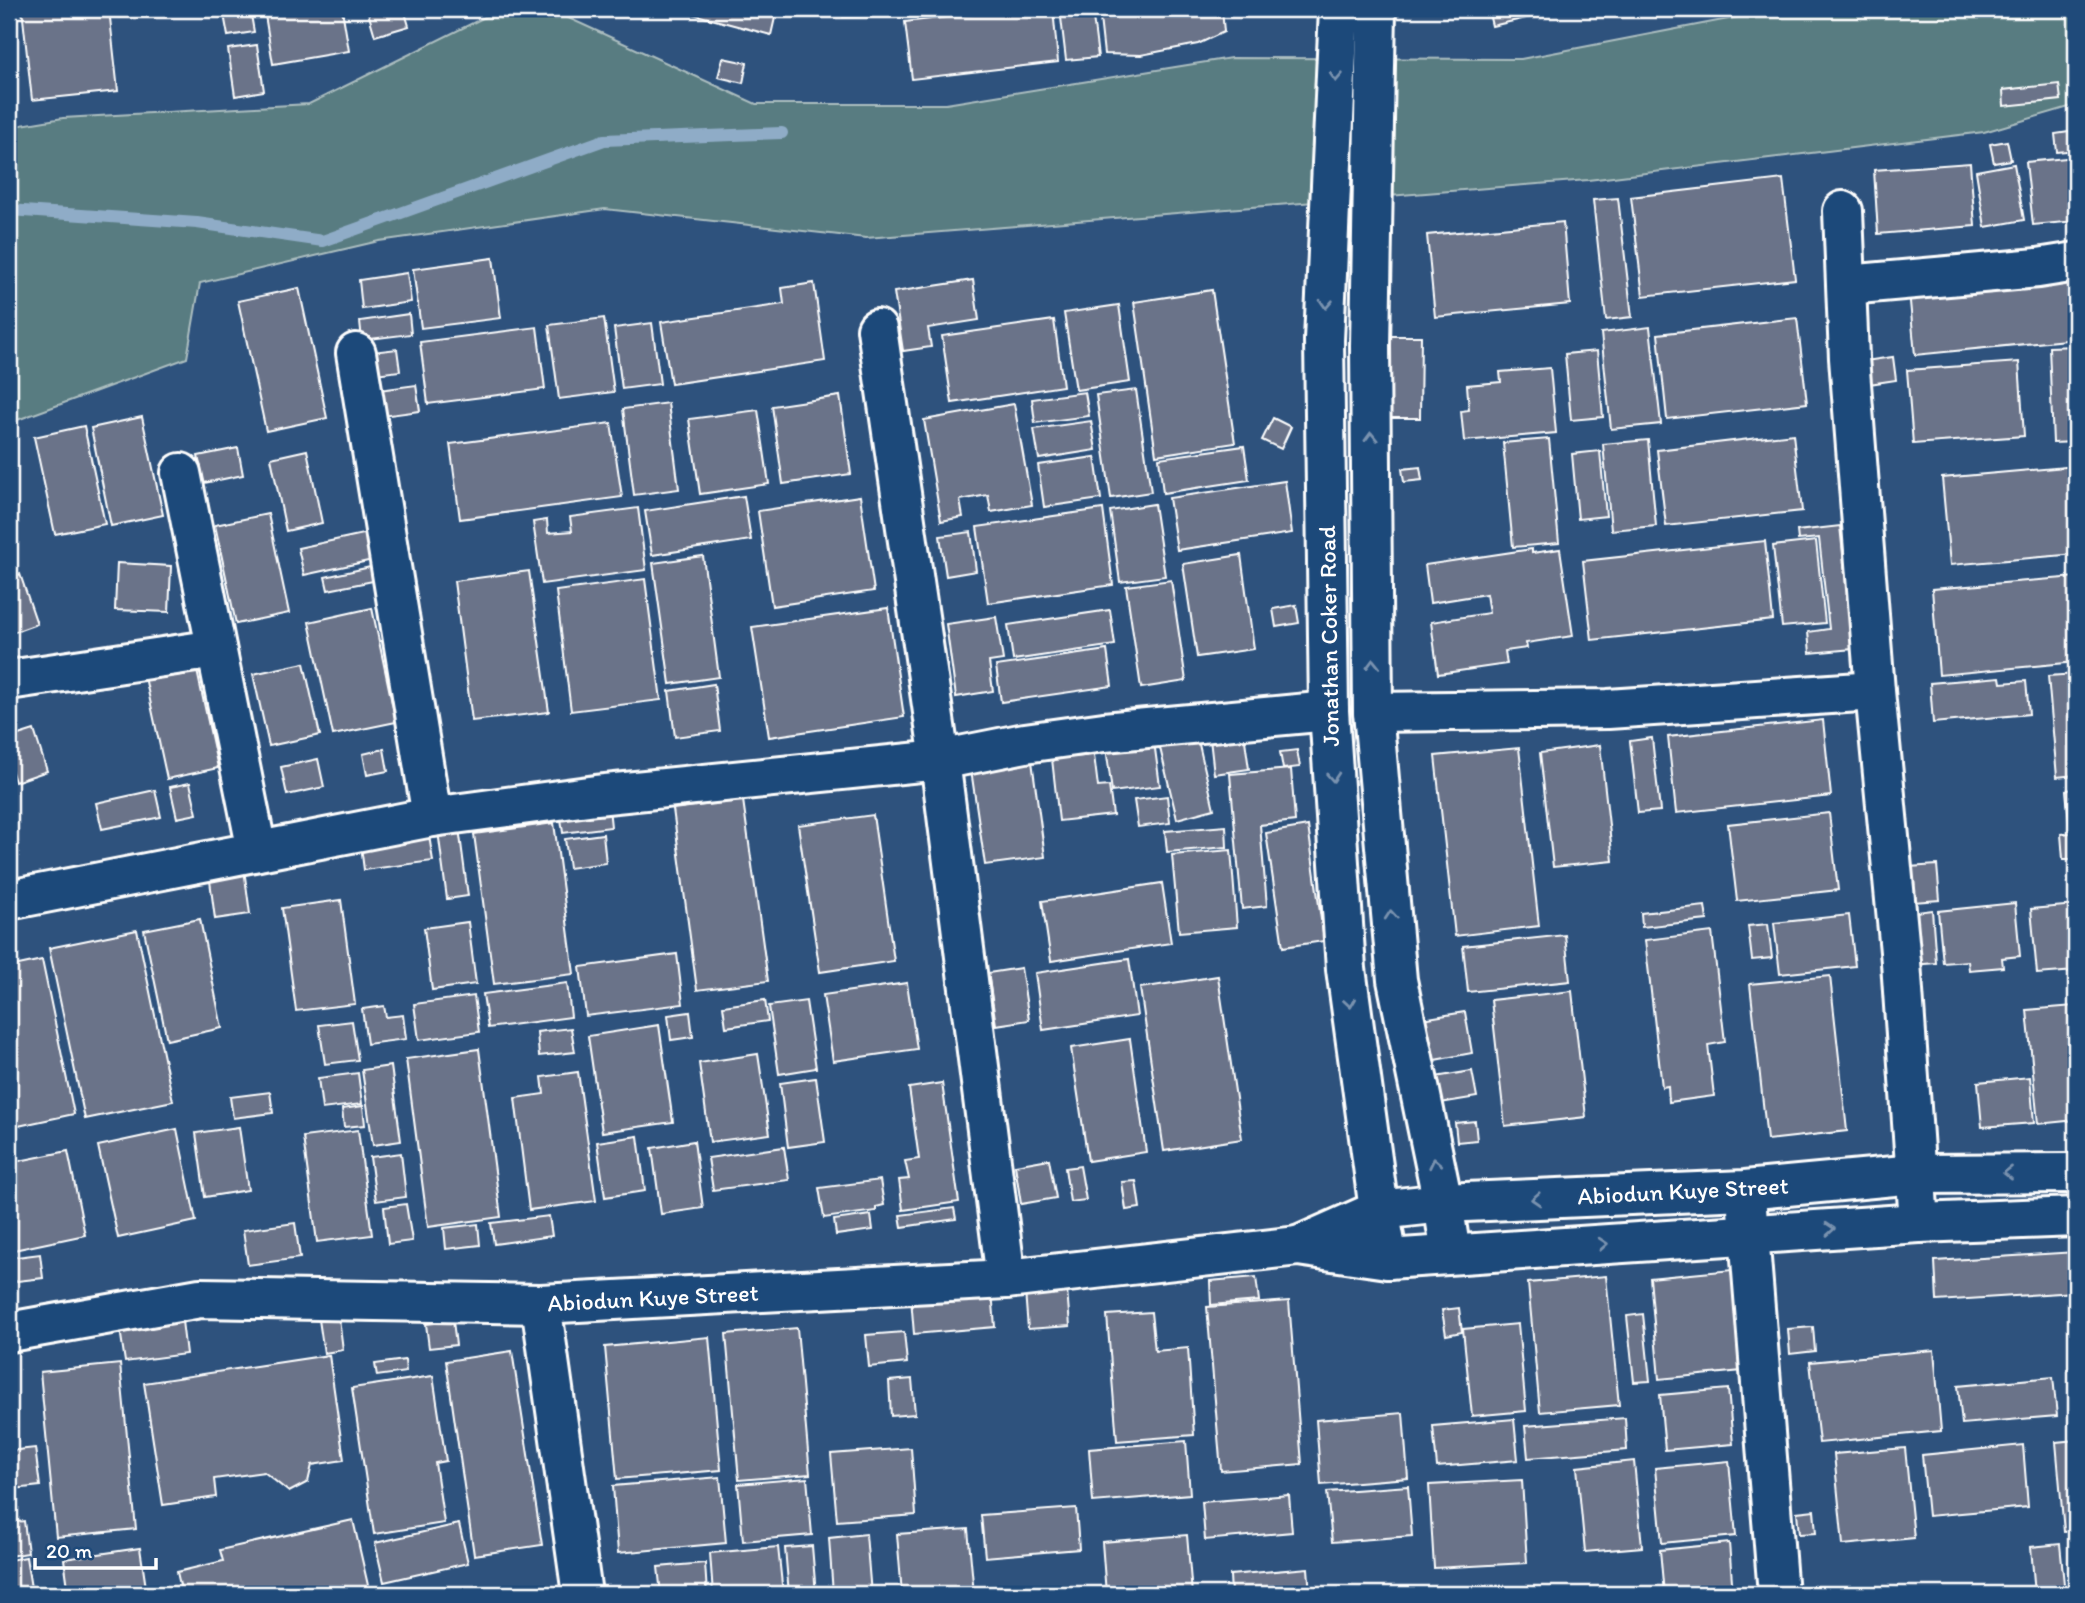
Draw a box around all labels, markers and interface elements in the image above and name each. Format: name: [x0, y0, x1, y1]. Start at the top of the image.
one-way arrow: [1328, 72, 1343, 83]
one-way arrow: [1318, 299, 1333, 310]
one-way arrow: [1363, 431, 1379, 441]
street label: Jonathan Coker Road: [1312, 525, 1345, 747]
one-way arrow: [1365, 658, 1381, 669]
one-way arrow: [1326, 771, 1341, 782]
one-way arrow: [1384, 909, 1399, 920]
one-way arrow: [1343, 997, 1358, 1009]
one-way arrow: [1428, 1157, 1443, 1169]
one-way arrow: [2002, 1165, 2013, 1181]
street label: Abiodun Kuye Street: [1577, 1170, 1789, 1211]
one-way arrow: [1531, 1191, 1542, 1206]
one-way arrow: [1824, 1222, 1835, 1237]
one-way arrow: [1597, 1236, 1608, 1251]
street label: Abiodun Kuye Street: [547, 1277, 759, 1318]
scale bar: [35, 1526, 156, 1570]
text: 20 m: [46, 1538, 93, 1563]

